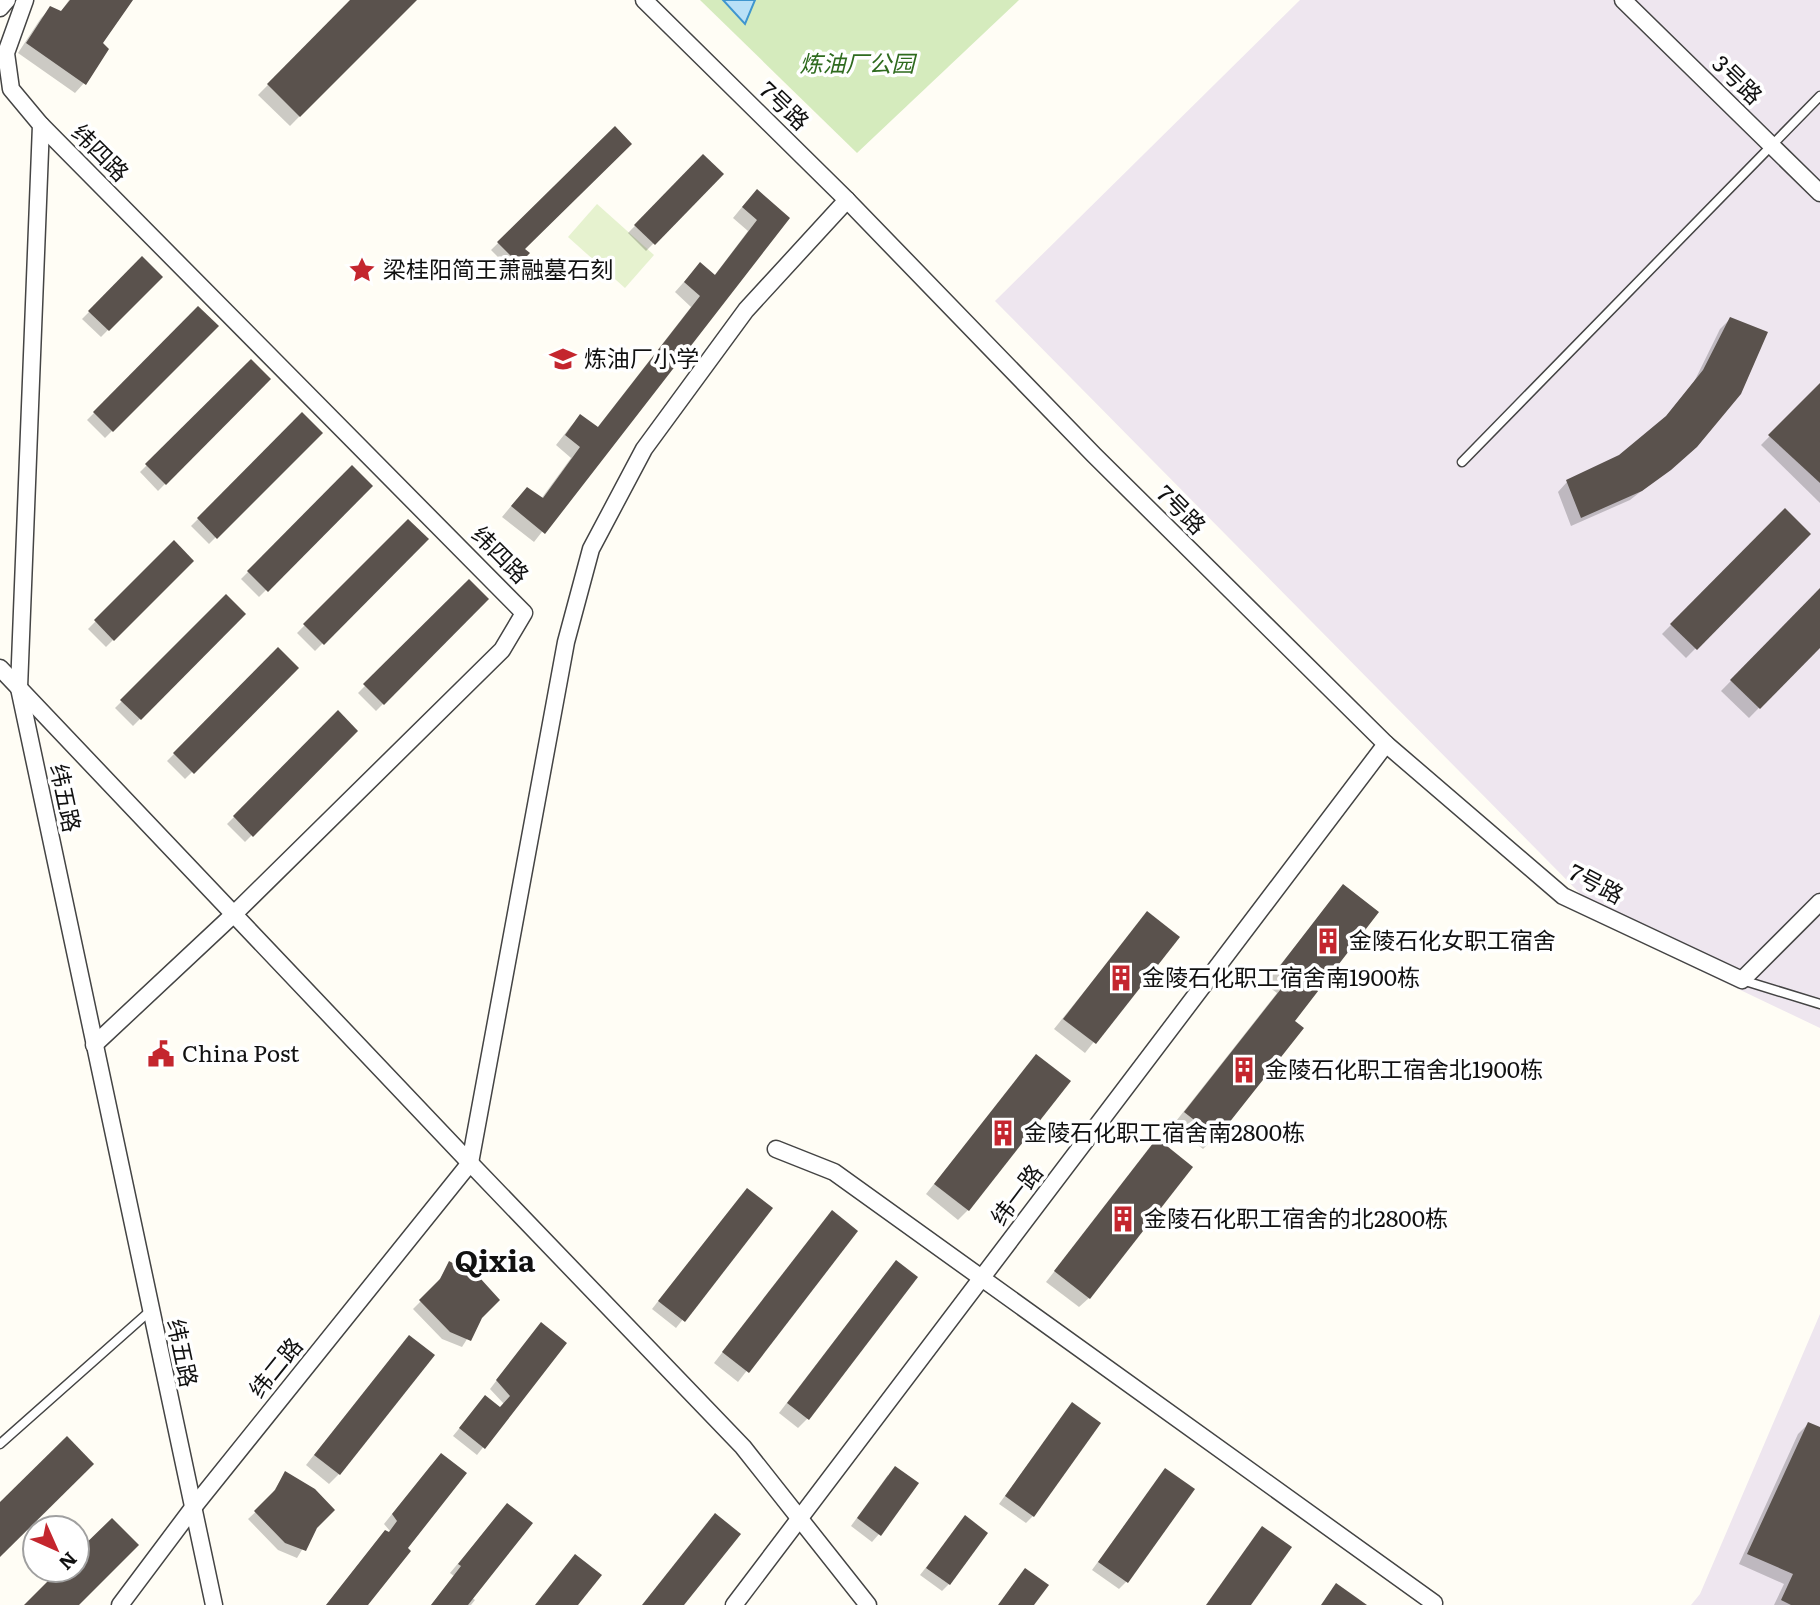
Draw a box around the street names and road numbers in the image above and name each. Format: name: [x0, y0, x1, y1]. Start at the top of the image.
street label: 3号路: [1706, 46, 1771, 111]
street label: 7号路: [753, 72, 818, 137]
street label: 纬四路: [65, 115, 138, 188]
street label: 7号路: [1150, 476, 1215, 541]
street label: 纬四路: [465, 517, 538, 590]
street label: 纬五路: [43, 760, 91, 835]
street label: 7号路: [1563, 854, 1630, 911]
street label: 纬一路: [981, 1156, 1050, 1232]
street label: 纬五路: [160, 1315, 208, 1390]
street label: 纬二路: [240, 1329, 309, 1404]

